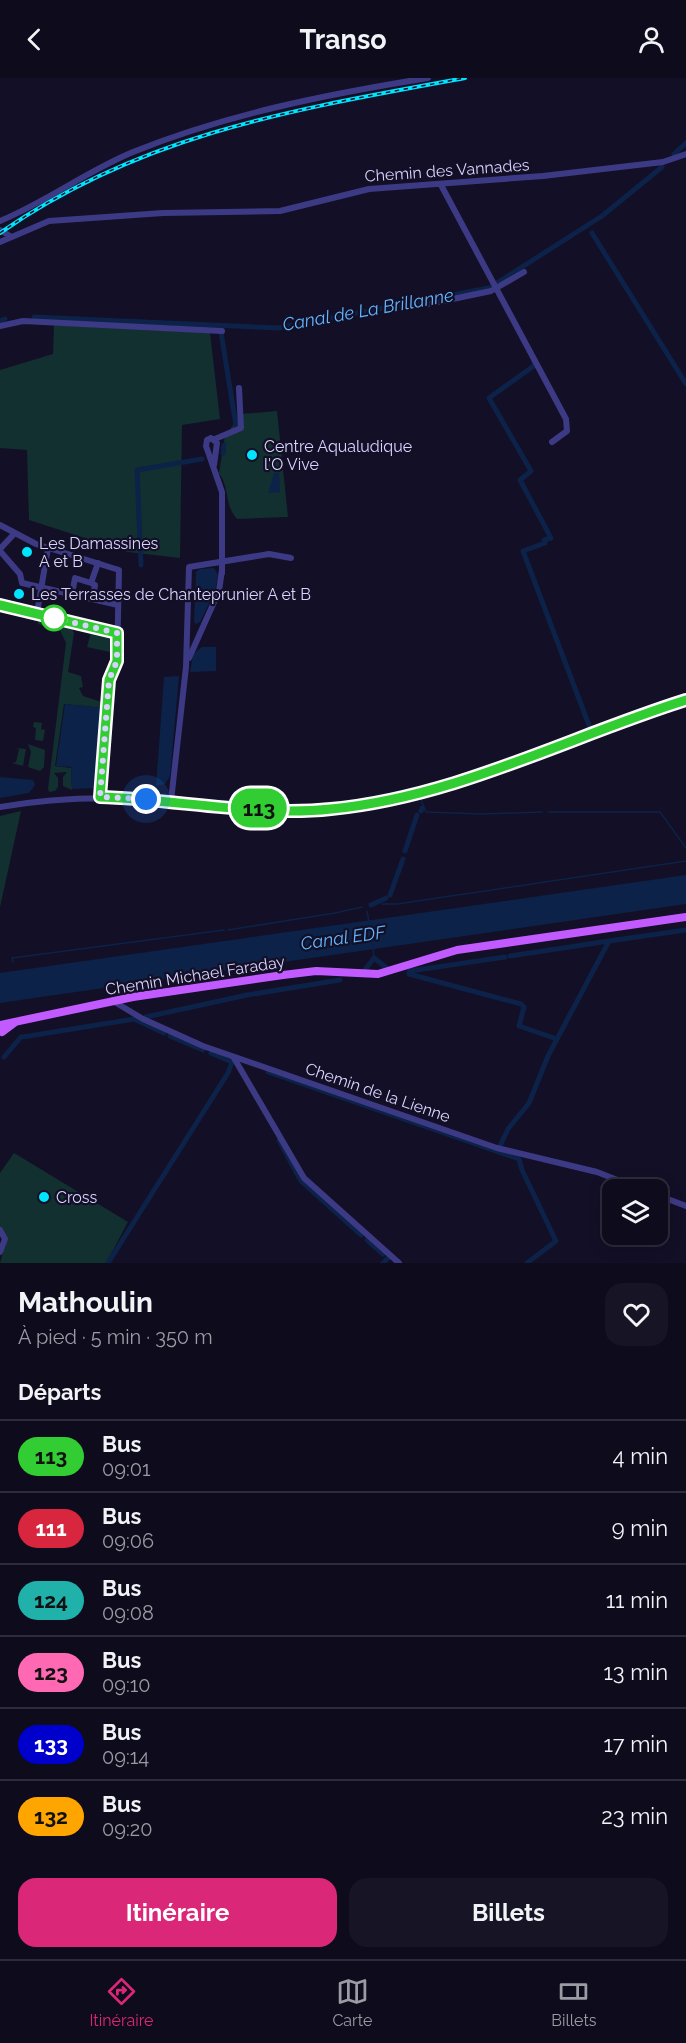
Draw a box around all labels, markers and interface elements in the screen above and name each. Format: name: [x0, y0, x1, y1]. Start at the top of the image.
icon: back: [18, 23, 51, 56]
icon: person: [635, 23, 668, 56]
text: Transo: [299, 24, 387, 55]
street label: Chemin des Vannades: [364, 155, 530, 186]
water label: Canal de La Brillanne: [281, 284, 455, 335]
place label: Centre Aqualudique l'O Vive: [264, 437, 412, 474]
marker: Centre Aqualudique l'O Vive: [245, 448, 259, 462]
place label: Les Damassines A et B: [39, 534, 159, 571]
marker: Les Damassines A et B: [20, 545, 34, 559]
place label: Les Terrasses de Chanteprunier A et B: [31, 585, 311, 604]
marker: Les Terrasses de Chanteprunier A et B: [12, 587, 26, 601]
unlabelled marker: [41, 605, 67, 631]
your location: [131, 784, 161, 814]
line badge: 113: [224, 788, 294, 828]
text: 113: [243, 796, 275, 821]
water label: Canal EDF: [299, 921, 388, 954]
street label: Chemin Michael Faraday: [104, 952, 287, 999]
street label: Chemin de la Lienne: [303, 1059, 453, 1126]
map controls: [602, 1179, 668, 1245]
button: layers: [602, 1179, 668, 1245]
place label: Cross: [56, 1188, 98, 1207]
marker: Cross: [37, 1190, 51, 1204]
button: heart: [605, 1283, 668, 1346]
text: Mathoulin: [18, 1286, 153, 1319]
text: À pied · 5 min · 350 m: [18, 1325, 213, 1349]
text: Départs: [18, 1379, 101, 1405]
text: Bus: [102, 1431, 141, 1457]
text: 4 min: [613, 1443, 668, 1469]
text: 113: [35, 1444, 67, 1469]
text: 09:01: [102, 1457, 151, 1481]
text: Bus: [102, 1503, 141, 1529]
text: 9 min: [612, 1515, 668, 1541]
text: 111: [35, 1516, 67, 1541]
text: 09:06: [102, 1529, 154, 1553]
text: Bus: [102, 1575, 141, 1601]
text: 11 min: [606, 1587, 668, 1613]
text: 124: [34, 1588, 68, 1613]
text: 09:08: [102, 1601, 154, 1625]
text: Bus: [102, 1647, 141, 1673]
text: 13 min: [603, 1659, 668, 1685]
text: 123: [34, 1660, 68, 1685]
text: 09:10: [102, 1673, 151, 1697]
text: Bus: [102, 1719, 141, 1745]
text: 17 min: [603, 1731, 668, 1757]
text: 133: [34, 1732, 68, 1757]
text: 09:14: [102, 1745, 149, 1769]
text: Bus: [102, 1791, 141, 1817]
text: 23 min: [601, 1803, 668, 1829]
text: 132: [34, 1804, 68, 1829]
text: 09:20: [102, 1817, 152, 1841]
button: Itinéraire: [18, 1878, 337, 1947]
button: Billets: [349, 1878, 668, 1947]
tab: Itinéraire: [89, 1975, 153, 2030]
tab: Carte: [332, 1975, 372, 2030]
tab: Billets: [551, 1975, 597, 2030]

